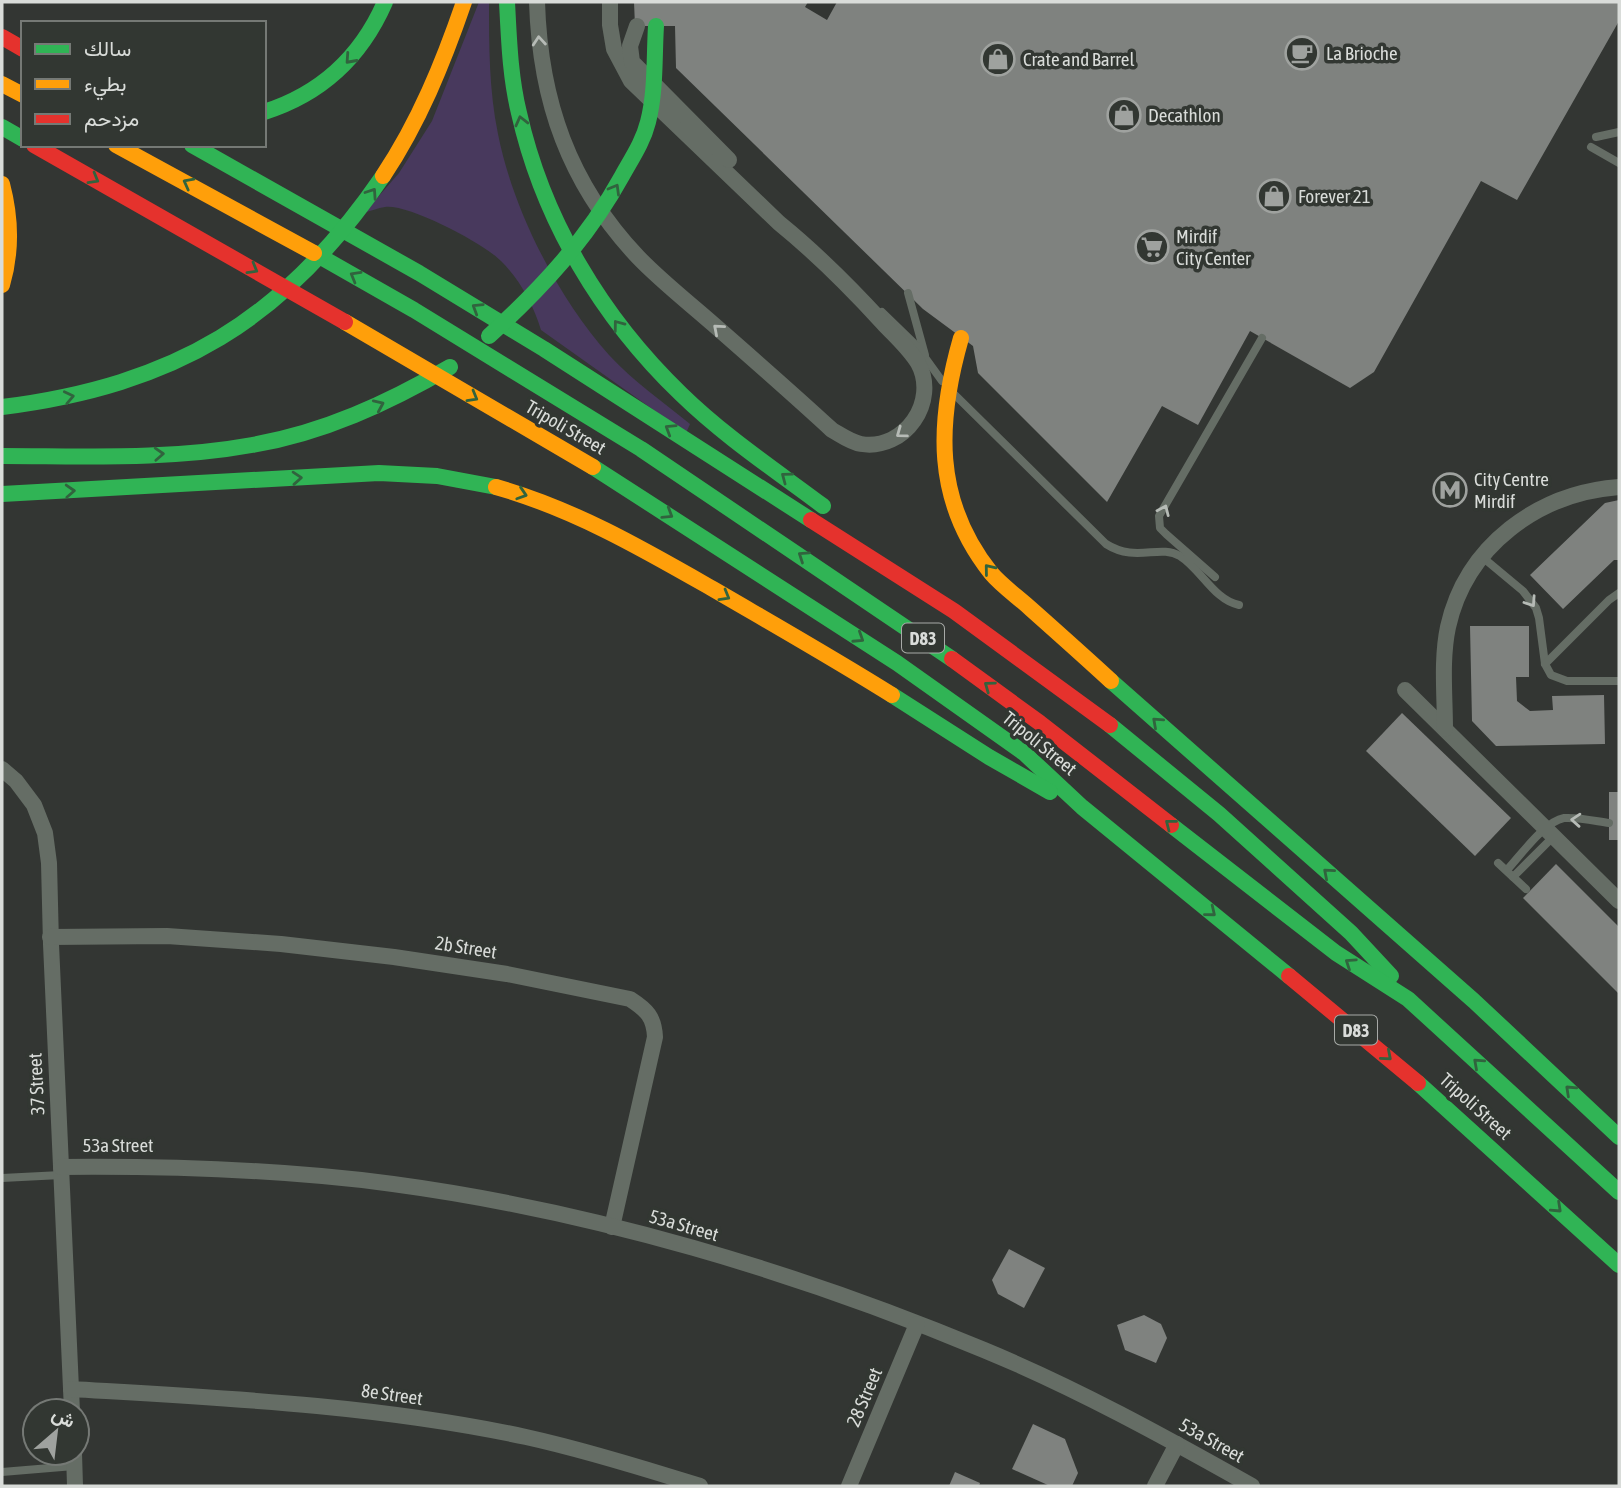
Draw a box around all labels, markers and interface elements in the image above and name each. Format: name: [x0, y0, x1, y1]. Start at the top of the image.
legend: [21, 21, 266, 147]
cafe icon: La Brioche: [1283, 34, 1321, 72]
text: سالك: [84, 36, 131, 60]
one-way arrow: [532, 36, 547, 47]
shop icon: Crate and Barrel: [979, 40, 1017, 78]
place label: La Brioche: [1326, 42, 1398, 64]
place label: Crate and Barrel: [1023, 48, 1135, 70]
one-way arrow: [345, 51, 358, 64]
text: بطيء: [84, 71, 127, 101]
shop icon: Decathlon: [1105, 96, 1143, 134]
place label: Decathlon: [1148, 104, 1221, 126]
text: مزدحم: [84, 106, 139, 133]
one-way arrow: [515, 116, 529, 128]
one-way arrow: [86, 171, 99, 184]
shop icon: Forever 21: [1255, 177, 1293, 215]
one-way arrow: [183, 178, 195, 192]
one-way arrow: [607, 184, 620, 197]
place label: Forever 21: [1298, 185, 1371, 207]
one-way arrow: [364, 188, 376, 201]
place label: Mirdif City Center: [1176, 225, 1251, 269]
supermarket icon: Mirdif City Center: [1133, 228, 1171, 266]
one-way arrow: [245, 261, 258, 274]
one-way arrow: [349, 271, 362, 284]
one-way arrow: [472, 304, 485, 317]
one-way arrow: [614, 320, 627, 333]
one-way arrow: [713, 325, 726, 337]
one-way arrow: [465, 388, 478, 401]
one-way arrow: [63, 390, 75, 405]
street label: Tripoli Street: [522, 395, 610, 459]
one-way arrow: [372, 399, 384, 413]
one-way arrow: [897, 424, 909, 437]
one-way arrow: [665, 425, 678, 438]
one-way arrow: [154, 447, 165, 462]
place label: City Centre Mirdif: [1474, 468, 1549, 512]
one-way arrow: [292, 471, 303, 486]
metro station icon: City Centre Mirdif: [1431, 471, 1469, 509]
one-way arrow: [781, 473, 794, 486]
one-way arrow: [65, 484, 76, 499]
one-way arrow: [516, 486, 528, 500]
one-way arrow: [1156, 505, 1170, 517]
one-way arrow: [660, 506, 673, 519]
one-way arrow: [798, 552, 811, 564]
one-way arrow: [985, 565, 997, 578]
one-way arrow: [717, 588, 730, 601]
one-way arrow: [1523, 594, 1535, 607]
road number: D83: [902, 624, 944, 652]
one-way arrow: [851, 629, 864, 642]
one-way arrow: [985, 682, 997, 694]
street label: Tripoli Street: [999, 707, 1081, 779]
one-way arrow: [1152, 718, 1165, 730]
one-way arrow: [1570, 812, 1581, 827]
one-way arrow: [1165, 819, 1178, 832]
one-way arrow: [1323, 869, 1336, 881]
one-way arrow: [1204, 903, 1216, 916]
street label: 2b Street: [434, 931, 498, 963]
one-way arrow: [1345, 959, 1358, 971]
road number: D83: [1335, 1015, 1377, 1044]
one-way arrow: [1379, 1048, 1392, 1060]
street label: 37 Street: [23, 1052, 49, 1116]
one-way arrow: [1473, 1059, 1486, 1072]
street label: Tripoli Street: [1436, 1068, 1516, 1144]
one-way arrow: [1565, 1086, 1578, 1098]
street label: 53a Street: [83, 1134, 153, 1156]
one-way arrow: [1549, 1199, 1562, 1212]
street label: 53a Street: [647, 1205, 721, 1245]
street label: 28 Street: [842, 1364, 886, 1430]
street label: 8e Street: [360, 1379, 424, 1409]
north arrow: [21, 1397, 91, 1467]
text: ش: [48, 1402, 79, 1433]
street label: 53a Street: [1176, 1413, 1248, 1467]

